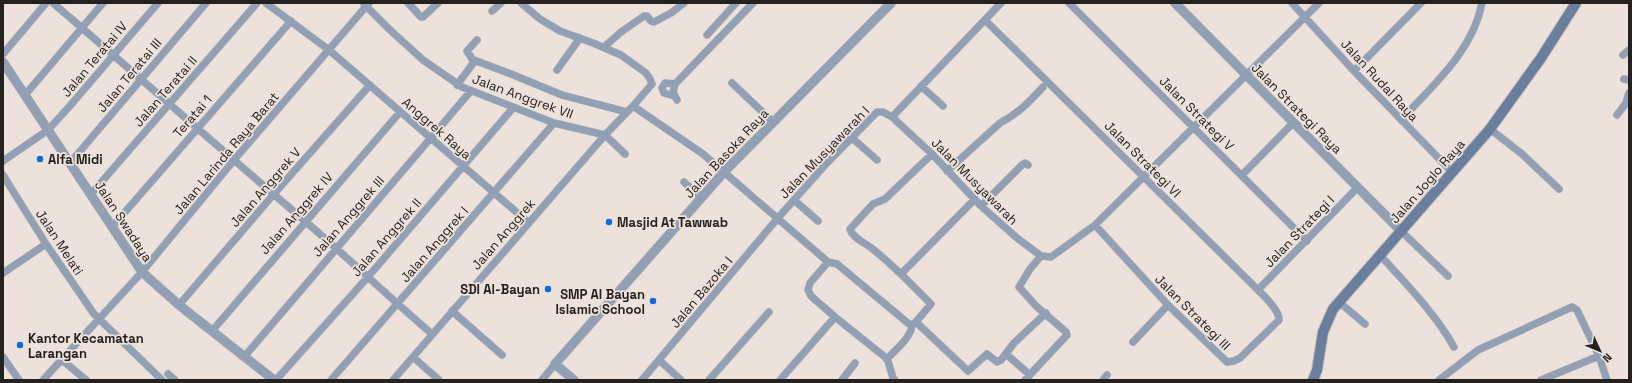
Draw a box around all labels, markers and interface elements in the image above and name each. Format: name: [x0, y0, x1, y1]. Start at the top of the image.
street label: Jalan Teratai IV: [58, 18, 131, 101]
street label: Jalan Teratai III: [93, 35, 165, 115]
street label: Jalan Rudal Raya: [1337, 36, 1422, 125]
street label: Jalan Teratai II: [130, 52, 200, 130]
street label: Jalan Strategi Raya: [1248, 59, 1346, 158]
street label: Jalan Anggrek VII: [470, 70, 576, 123]
street label: Jalan Strategi V: [1156, 72, 1238, 154]
street label: Jalan Larinda Raya Barat: [170, 89, 283, 218]
street label: Teratai 1: [169, 91, 216, 141]
street label: Anggrek Raya: [398, 94, 475, 164]
street label: Jalan Musyawarah I: [776, 102, 873, 202]
street label: Jalan Basoka Raya: [680, 105, 773, 202]
street label: Jalan Strategi VI: [1101, 117, 1185, 201]
street label: Jalan Musyawarah: [928, 134, 1022, 228]
street label: Jalan Joglo Raya: [1386, 135, 1469, 227]
street label: Jalan Anggrek V: [226, 144, 305, 231]
place label: Alfa Midi: [48, 151, 103, 168]
marker: Alfa Midi: [35, 154, 45, 164]
street label: Jalan Anggrek IV: [256, 169, 337, 258]
street label: Jalan Anggrek III: [309, 172, 387, 260]
street label: Jalan Swadaya: [91, 177, 156, 266]
street label: Jalan Strategi I: [1261, 192, 1338, 271]
street label: Jalan Anggrek II: [348, 195, 424, 279]
street label: Jalan Anggrek: [468, 195, 539, 273]
street label: Jalan Anggrek I: [397, 203, 472, 286]
street label: Jalan Melati: [32, 206, 87, 278]
place label: Masjid At Tawwab: [617, 214, 728, 231]
marker: Masjid At Tawwab: [604, 217, 614, 227]
street label: Jalan Bazoka I: [666, 253, 736, 332]
street label: Jalan Strategi III: [1151, 271, 1234, 354]
place label: SDI Al-Bayan: [460, 281, 540, 298]
marker: SDI Al-Bayan: [543, 284, 553, 294]
place label: SMP Al Bayan Islamic School: [555, 286, 645, 318]
marker: SMP Al Bayan Islamic School: [648, 296, 658, 306]
place label: Kantor Kecamatan Larangan: [28, 330, 144, 362]
north arrow: [1580, 331, 1620, 371]
marker: Kantor Kecamatan Larangan: [15, 340, 25, 350]
text: N: [1600, 350, 1615, 365]

